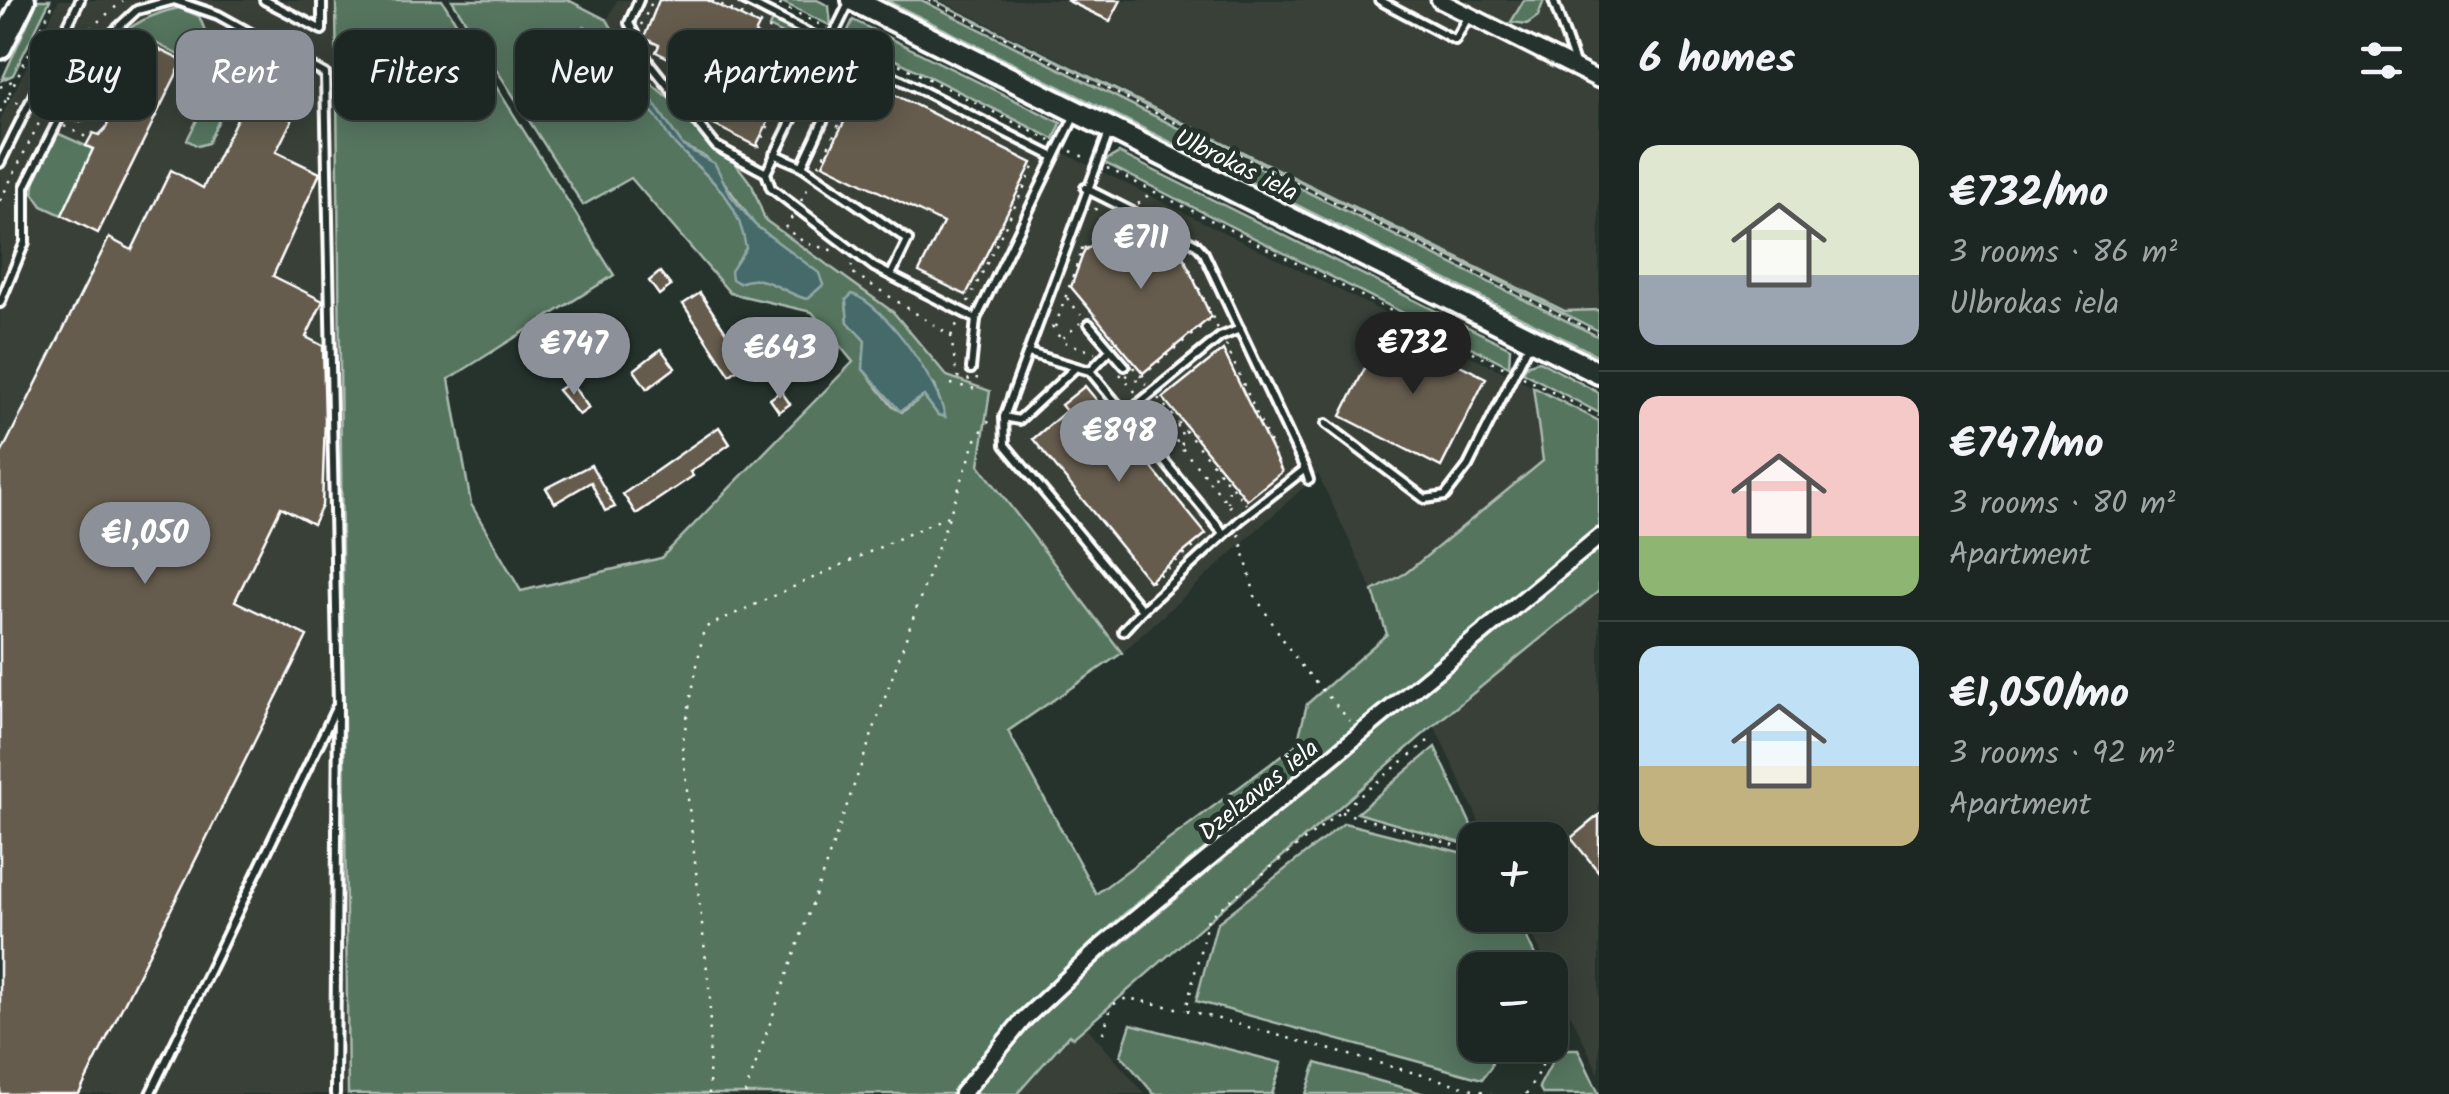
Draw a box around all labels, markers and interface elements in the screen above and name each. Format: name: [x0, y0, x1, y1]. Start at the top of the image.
text: 6 homes: [1639, 27, 1795, 94]
chip: Buy: [30, 30, 156, 120]
chip: Rent: [176, 30, 314, 120]
chip: Filters: [334, 30, 495, 120]
chip: New: [515, 30, 648, 120]
chip: Apartment: [668, 30, 893, 120]
icon: filters: [2354, 33, 2409, 88]
street label: Ulbrokas iela: [1168, 119, 1305, 213]
text: €732/mo: [1949, 161, 2108, 228]
icon: home: [1719, 185, 1839, 305]
pin: €711: [1082, 207, 1200, 292]
text: €711: [1114, 214, 1168, 265]
text: 3 rooms · 86 m²: [1949, 228, 2177, 279]
text: Ulbrokas iela: [1949, 279, 2119, 330]
pin: €732: [1354, 312, 1472, 397]
pin: €747: [515, 313, 633, 398]
pin: €643: [721, 317, 839, 402]
text: €732: [1377, 319, 1449, 370]
text: €747: [540, 320, 608, 371]
text: €643: [744, 324, 816, 375]
pin: €898: [1060, 400, 1178, 485]
text: €898: [1082, 407, 1156, 458]
text: €747/mo: [1949, 412, 2104, 479]
icon: home: [1719, 436, 1839, 556]
text: 3 rooms · 80 m²: [1949, 479, 2175, 530]
pin: €1,050: [64, 502, 226, 587]
text: €1,050: [101, 509, 189, 560]
text: Apartment: [1949, 530, 2091, 581]
text: €1,050/mo: [1949, 662, 2129, 729]
icon: home: [1719, 686, 1839, 806]
street label: Dzelzavas iela: [1190, 729, 1328, 852]
text: 3 rooms · 92 m²: [1949, 729, 2174, 780]
text: Apartment: [1949, 780, 2091, 831]
map controls: [1458, 822, 1568, 1062]
button: +: [1458, 822, 1568, 932]
button: −: [1458, 952, 1568, 1062]

